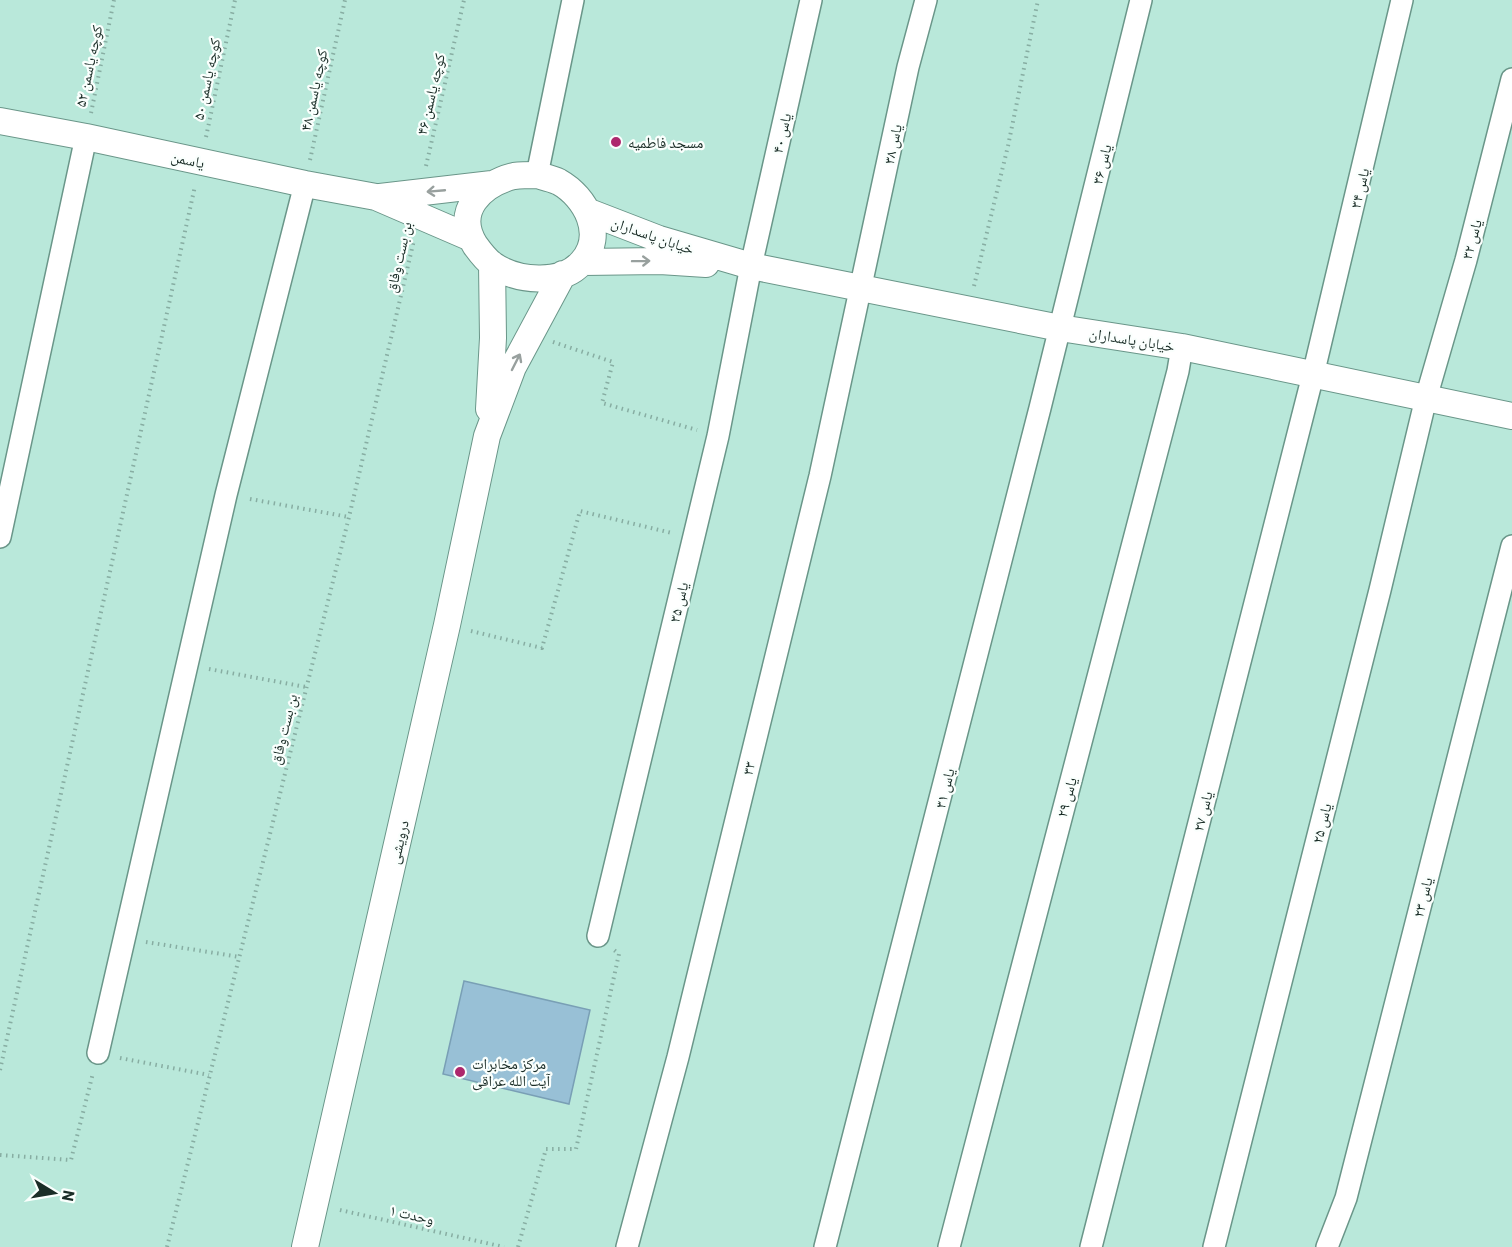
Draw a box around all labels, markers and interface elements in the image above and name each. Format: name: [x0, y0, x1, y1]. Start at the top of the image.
street label: کوچه یاسمن ۵۲: [71, 24, 107, 109]
street label: کوچه یاسمن ۵۰: [189, 37, 225, 122]
street label: کوچه یاسمن ۴۸: [296, 48, 332, 133]
street label: کوچه یاسمن ۴۶: [412, 52, 450, 137]
street label: یاس ۴۰: [768, 111, 796, 155]
street label: یاس ۳۸: [879, 122, 907, 166]
place label: مسجد فاطمیه: [628, 133, 703, 151]
marker: مسجد فاطمیه: [609, 135, 623, 149]
street label: یاس ۳۶: [1087, 142, 1117, 186]
street label: یاسمن: [169, 147, 207, 173]
street label: یاس ۳۴: [1346, 166, 1374, 210]
one-way arrow: [427, 186, 447, 197]
street label: خیابان پاسداران: [609, 212, 697, 260]
street label: یاس ۳۲: [1457, 217, 1487, 261]
street label: بن بست وفاق: [381, 220, 417, 295]
one-way arrow: [631, 255, 651, 267]
street label: خیابان پاسداران: [1088, 323, 1176, 357]
one-way arrow: [511, 354, 522, 372]
street label: یاس ۳۵: [665, 580, 693, 624]
street label: بن بست وفاق: [266, 692, 302, 767]
street label: ۳۳: [738, 759, 758, 777]
street label: یاس ۳۱: [930, 766, 960, 810]
street label: یاس ۲۹: [1052, 775, 1082, 819]
street label: یاس ۲۷: [1188, 789, 1218, 833]
street label: یاس ۲۵: [1307, 801, 1337, 845]
street label: درویشی: [384, 818, 414, 866]
street label: یاس ۲۳: [1408, 875, 1438, 919]
place label: مرکز مخابرات آیت الله عراقی: [472, 1054, 551, 1091]
marker: مرکز مخابرات آیت الله عراقی: [453, 1065, 467, 1079]
north arrow: [24, 1163, 84, 1223]
text: N: [59, 1189, 80, 1203]
street label: وحدت ۱: [388, 1200, 436, 1229]

